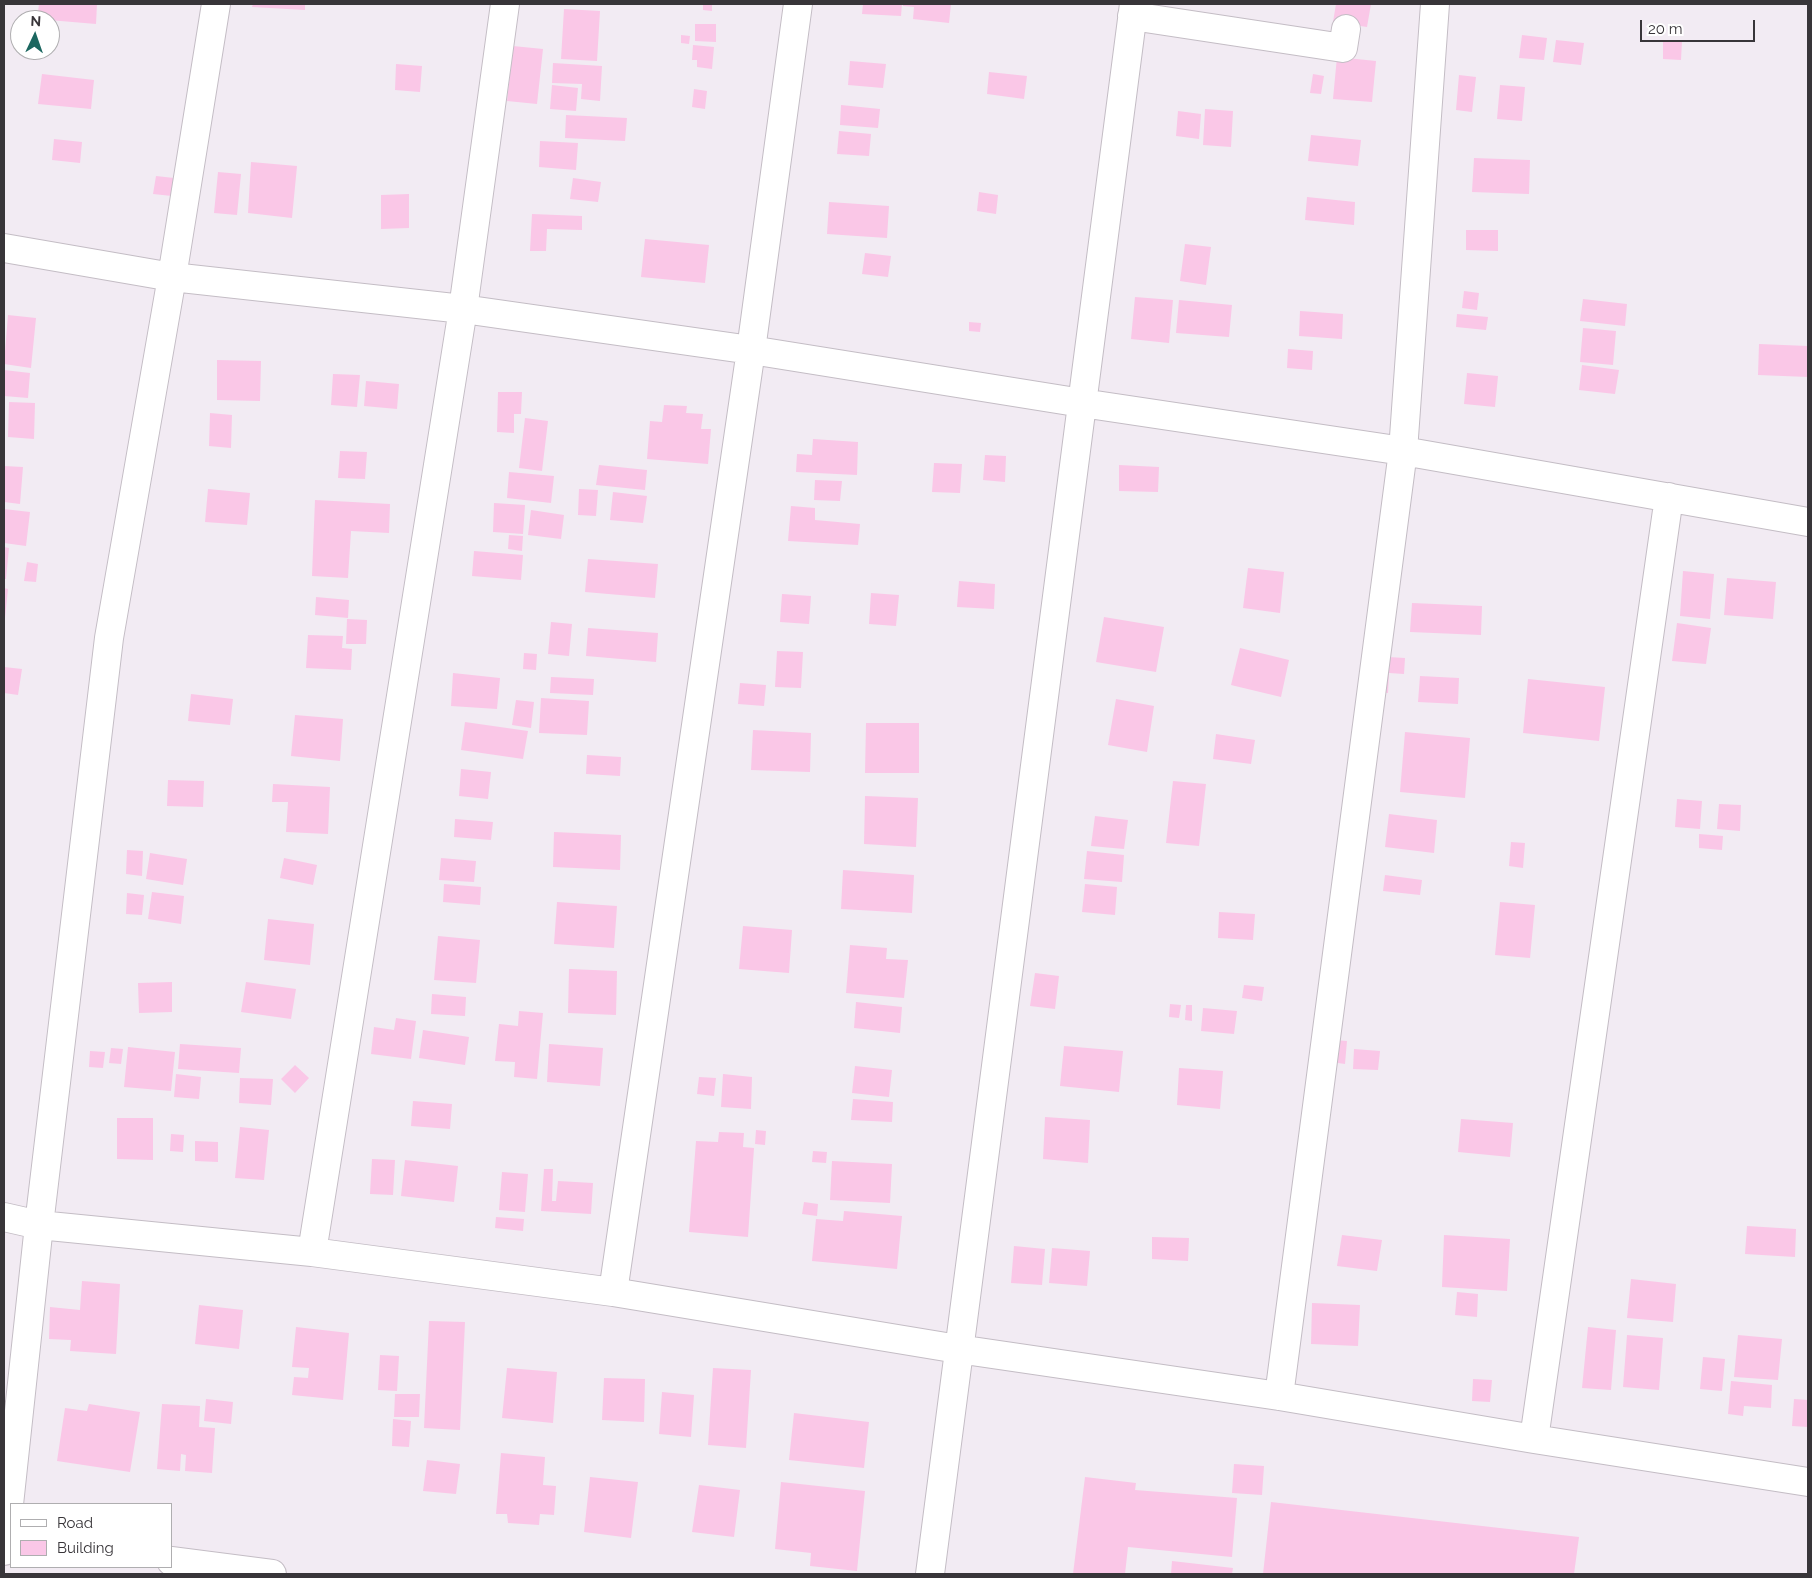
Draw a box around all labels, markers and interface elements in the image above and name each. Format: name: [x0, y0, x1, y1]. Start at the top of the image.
north arrow: [10, 10, 60, 60]
scale bar: [1642, 10, 1757, 42]
text: N: [30, 13, 41, 29]
text: 20 m: [1648, 20, 1683, 38]
legend: [10, 1503, 172, 1568]
text: Road: [57, 1514, 93, 1532]
text: Building: [57, 1539, 114, 1557]

